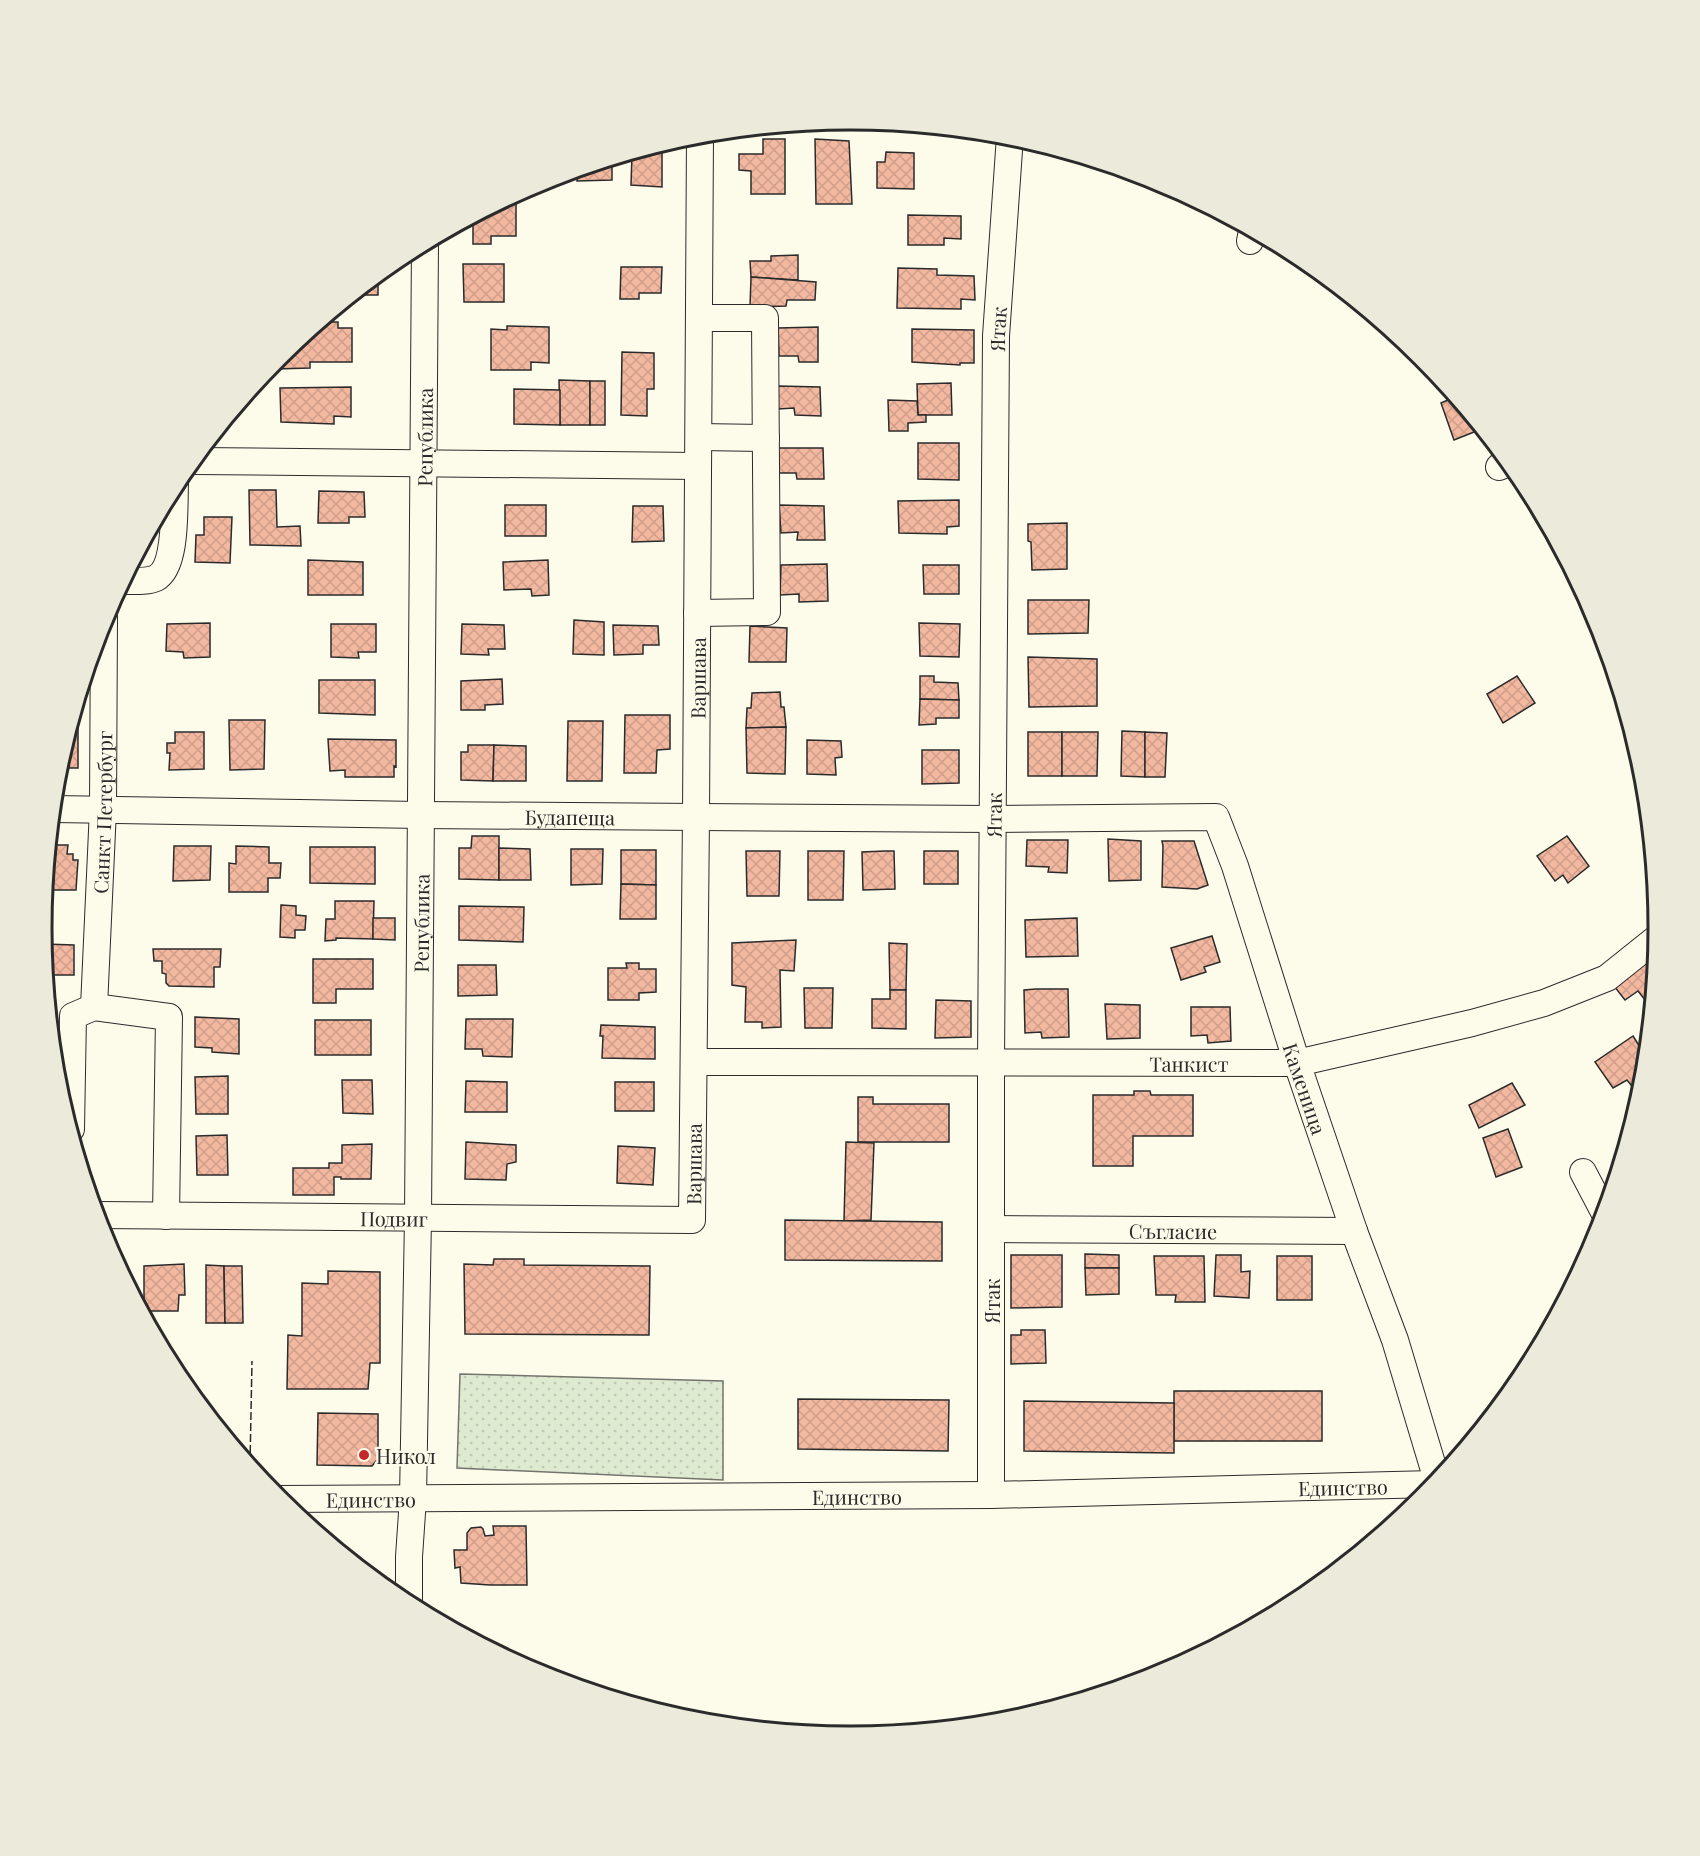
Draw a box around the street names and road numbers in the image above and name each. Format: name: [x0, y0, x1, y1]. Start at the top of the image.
street label: Ятак: [982, 305, 1012, 353]
street label: Република: [410, 388, 437, 487]
street label: Варшава: [683, 637, 711, 719]
street label: Санкт Петербург: [86, 731, 117, 894]
street label: Ятак: [979, 792, 1006, 839]
street label: Будапеща: [525, 802, 615, 830]
street label: Република: [406, 874, 434, 973]
street label: Каменица: [1278, 1039, 1334, 1138]
street label: Танкист: [1149, 1049, 1229, 1076]
street label: Варшава: [679, 1123, 706, 1205]
street label: Подвиг: [360, 1204, 428, 1231]
street label: Съгласие: [1129, 1216, 1217, 1244]
street label: Ятак: [978, 1278, 1005, 1325]
street label: Единство: [1298, 1472, 1388, 1501]
street label: Единство: [812, 1482, 902, 1510]
street label: Единство: [326, 1485, 416, 1512]

